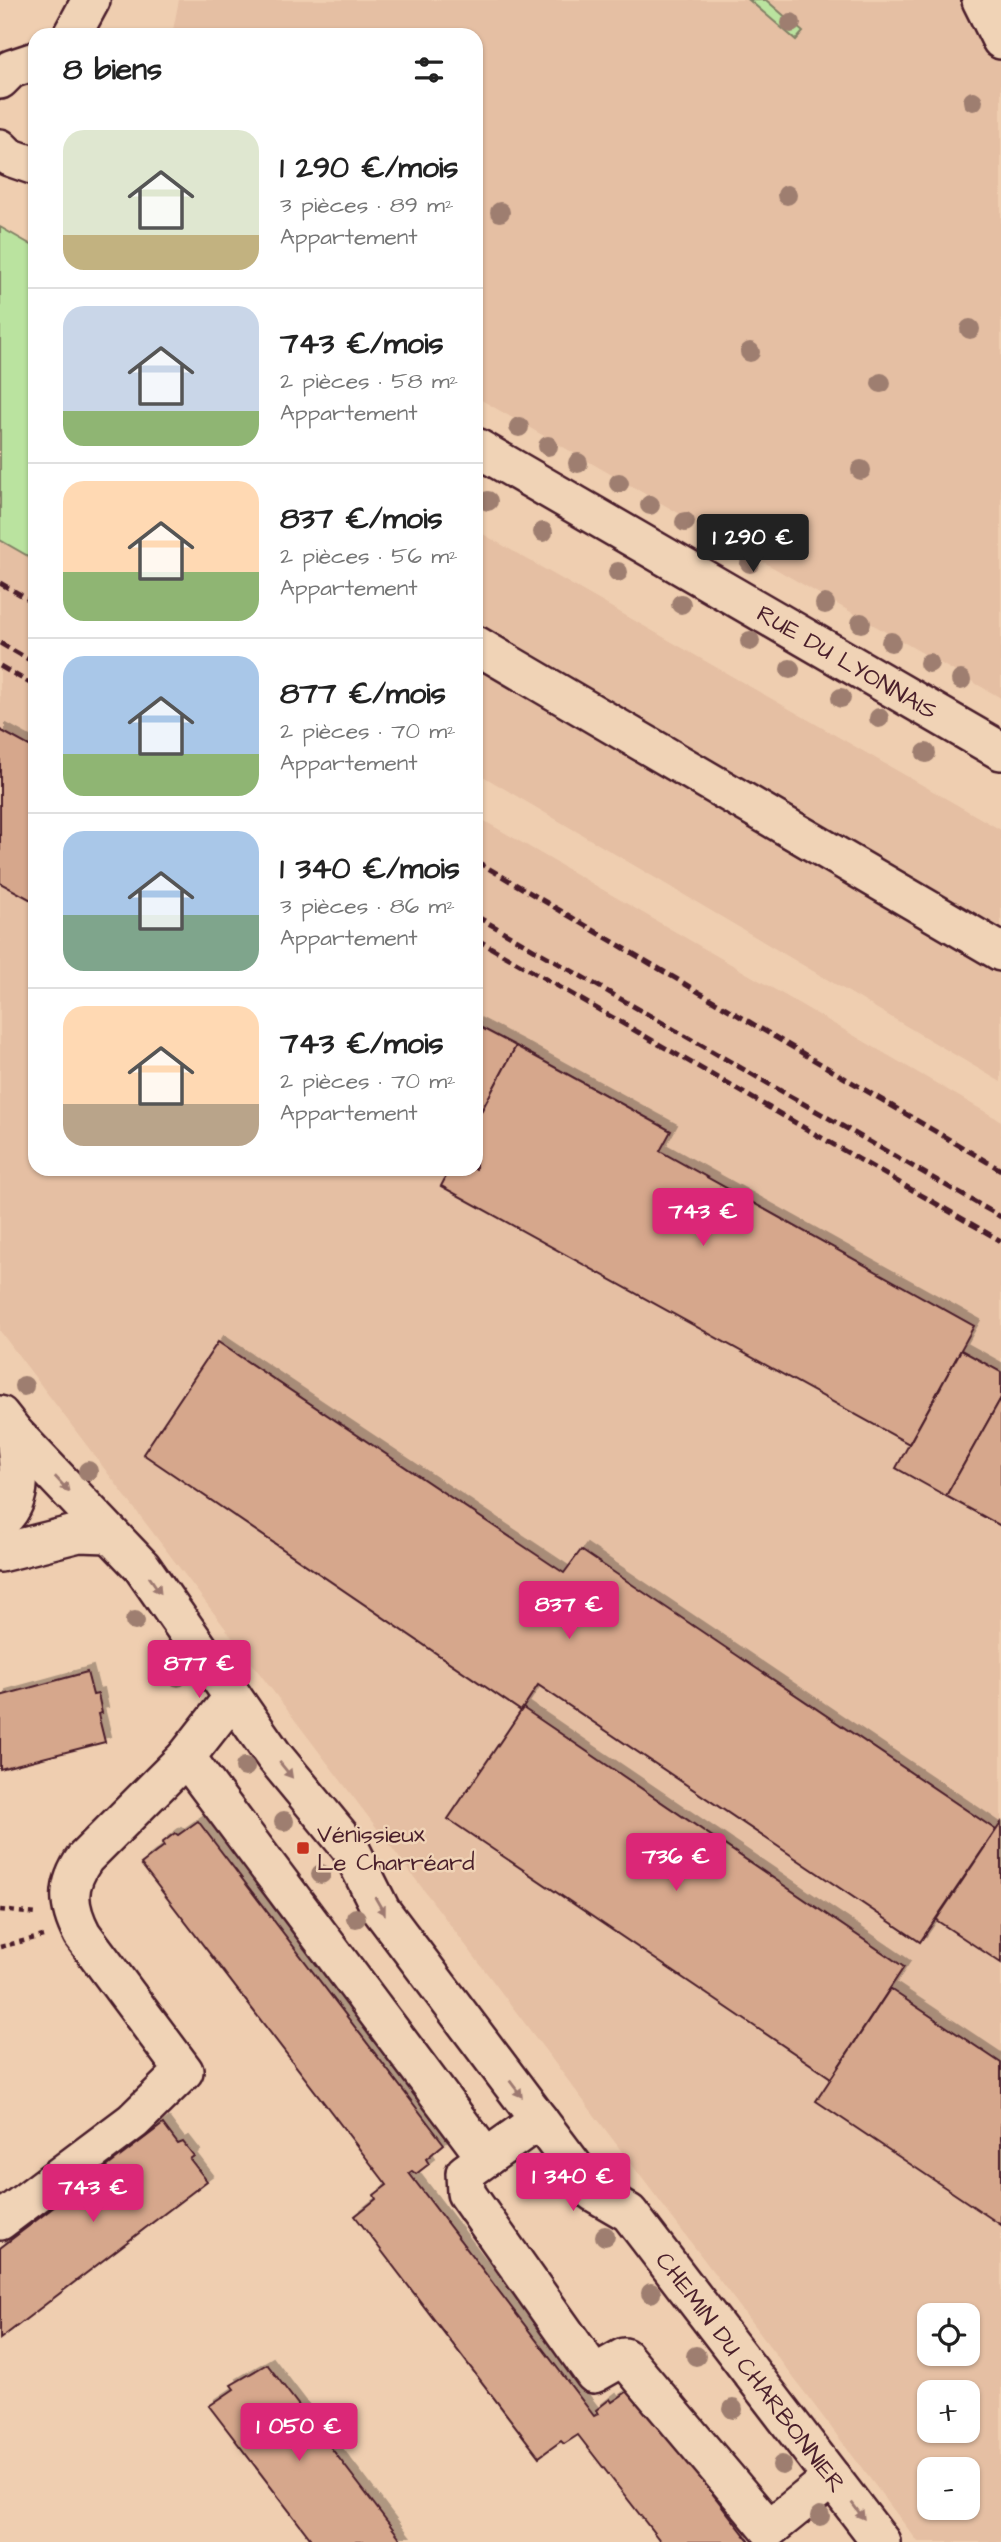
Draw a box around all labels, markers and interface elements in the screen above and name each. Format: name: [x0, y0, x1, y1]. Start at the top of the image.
text: 8 biens: [63, 49, 162, 91]
icon: filters: [410, 51, 448, 89]
text: 1 290 €/mois: [280, 147, 458, 189]
icon: home: [119, 158, 203, 242]
text: 3 pièces · 89 m²: [280, 189, 454, 221]
text: Appartement: [280, 221, 418, 253]
text: 743 €/mois: [280, 323, 443, 365]
icon: home: [119, 334, 203, 418]
text: 2 pièces · 58 m²: [280, 365, 458, 397]
text: Appartement: [280, 397, 418, 429]
text: 837 €/mois: [280, 498, 443, 540]
icon: home: [119, 509, 203, 593]
pin: 1 290 €: [688, 514, 818, 574]
text: 1 290 €: [713, 521, 793, 553]
text: 2 pièces · 56 m²: [280, 540, 458, 572]
text: Appartement: [280, 572, 418, 604]
street label: RUE DU LYONNAIS: [750, 597, 943, 728]
text: 877 €/mois: [280, 673, 446, 715]
icon: home: [119, 684, 203, 768]
text: 2 pièces · 70 m²: [280, 715, 456, 747]
text: Appartement: [280, 747, 418, 779]
text: 1 340 €/mois: [280, 848, 460, 890]
icon: home: [119, 859, 203, 943]
text: 3 pièces · 86 m²: [280, 890, 455, 922]
text: Appartement: [280, 922, 418, 954]
text: 743 €/mois: [280, 1023, 443, 1065]
icon: home: [119, 1034, 203, 1118]
text: 2 pièces · 70 m²: [280, 1065, 456, 1097]
text: Appartement: [280, 1097, 418, 1129]
pin: 743 €: [654, 1188, 752, 1248]
text: 743 €: [669, 1195, 738, 1227]
one-way arrow: [54, 1475, 70, 1492]
one-way arrow: [148, 1576, 162, 1594]
pin: 837 €: [520, 1582, 618, 1641]
text: 837 €: [535, 1588, 603, 1620]
pin: 877 €: [150, 1640, 248, 1700]
text: 877 €: [164, 1647, 234, 1679]
one-way arrow: [278, 1762, 293, 1779]
place label: Vénissieux Le Charréard: [317, 1818, 475, 1880]
pin: 736 €: [627, 1834, 725, 1893]
marker: Vénissieux Le Charréard: [295, 1840, 311, 1856]
text: 736 €: [642, 1840, 710, 1872]
one-way arrow: [374, 1896, 386, 1916]
one-way arrow: [508, 2080, 522, 2098]
pin: 1 340 €: [508, 2154, 638, 2213]
text: 1 340 €: [532, 2160, 614, 2192]
pin: 743 €: [44, 2164, 142, 2224]
text: 743 €: [59, 2171, 128, 2203]
street label: CHEMIN DU CHARBONNIER: [647, 2245, 853, 2500]
map controls: [917, 2303, 980, 2520]
button: locate: [917, 2303, 980, 2366]
button: +: [917, 2380, 980, 2443]
pin: 1 050 €: [234, 2404, 364, 2463]
text: 1 050 €: [257, 2410, 341, 2442]
button: −: [917, 2457, 980, 2520]
one-way arrow: [850, 2502, 864, 2520]

